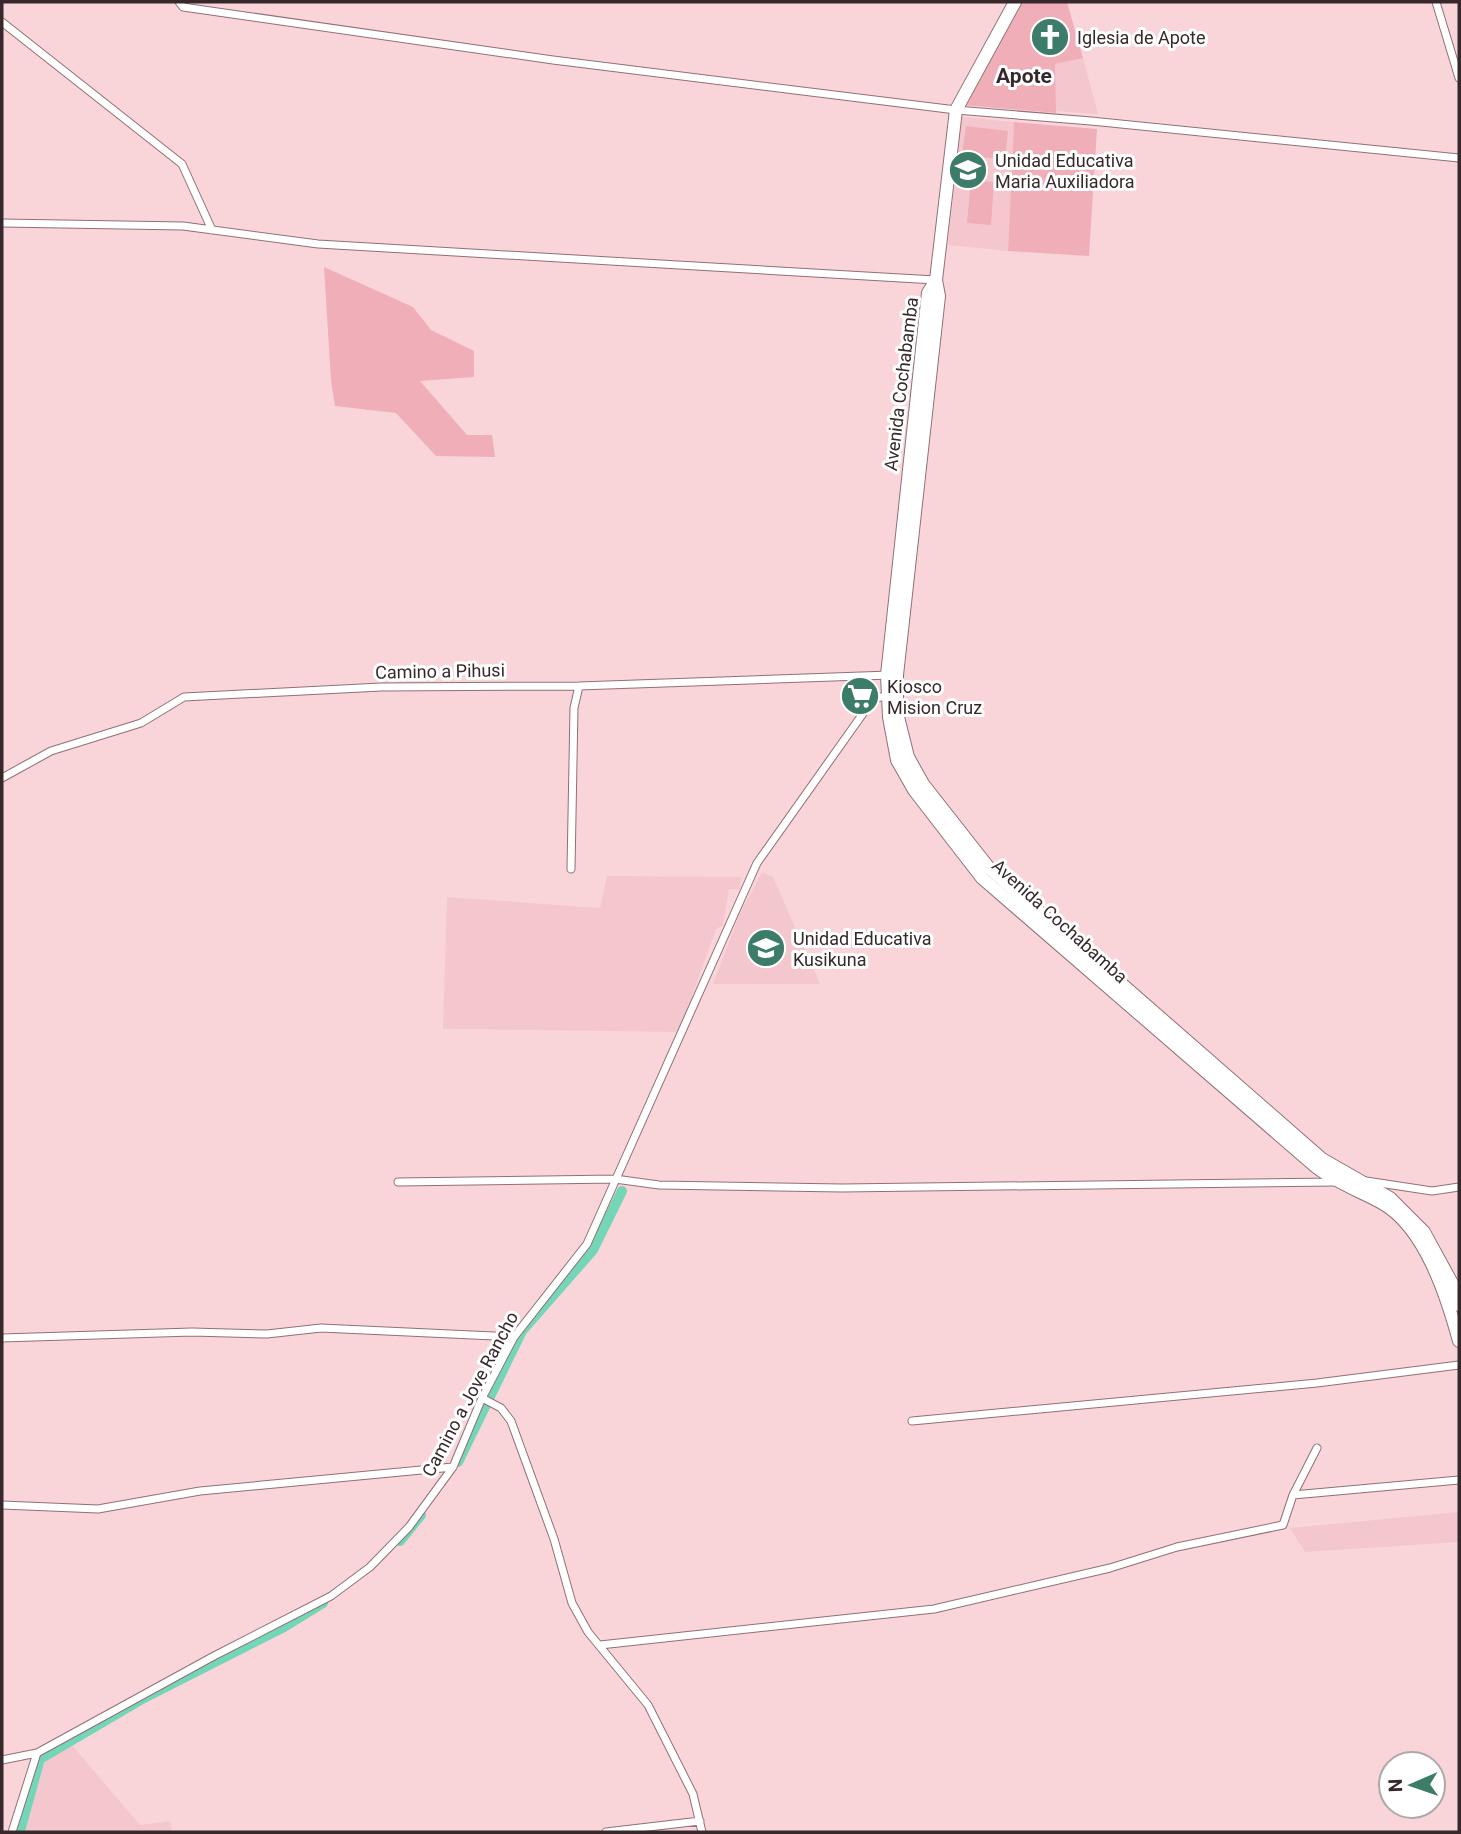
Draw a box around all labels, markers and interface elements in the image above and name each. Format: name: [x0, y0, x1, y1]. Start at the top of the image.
church icon: Iglesia de Apote: [1029, 16, 1071, 58]
place label: Iglesia de Apote: [1077, 27, 1206, 48]
district label: Apote: [996, 64, 1052, 88]
school or university icon: Unidad Educativa Maria Auxiliadora: [947, 149, 989, 191]
place label: Unidad Educativa Maria Auxiliadora: [995, 150, 1135, 192]
street label: Avenida Cochabamba: [880, 296, 922, 472]
street label: Camino a Pihusi: [375, 659, 505, 683]
supermarket icon: Kiosco Mision Cruz: [839, 675, 881, 717]
place label: Kiosco Mision Cruz: [887, 676, 982, 718]
street label: Avenida Cochabamba: [988, 855, 1132, 987]
school or university icon: Unidad Educativa Kusikuna: [745, 927, 787, 969]
place label: Unidad Educativa Kusikuna: [793, 928, 932, 970]
street label: Camino a Jove Rancho: [418, 1308, 522, 1480]
north arrow: [1377, 1750, 1447, 1820]
text: N: [1384, 1778, 1407, 1793]

